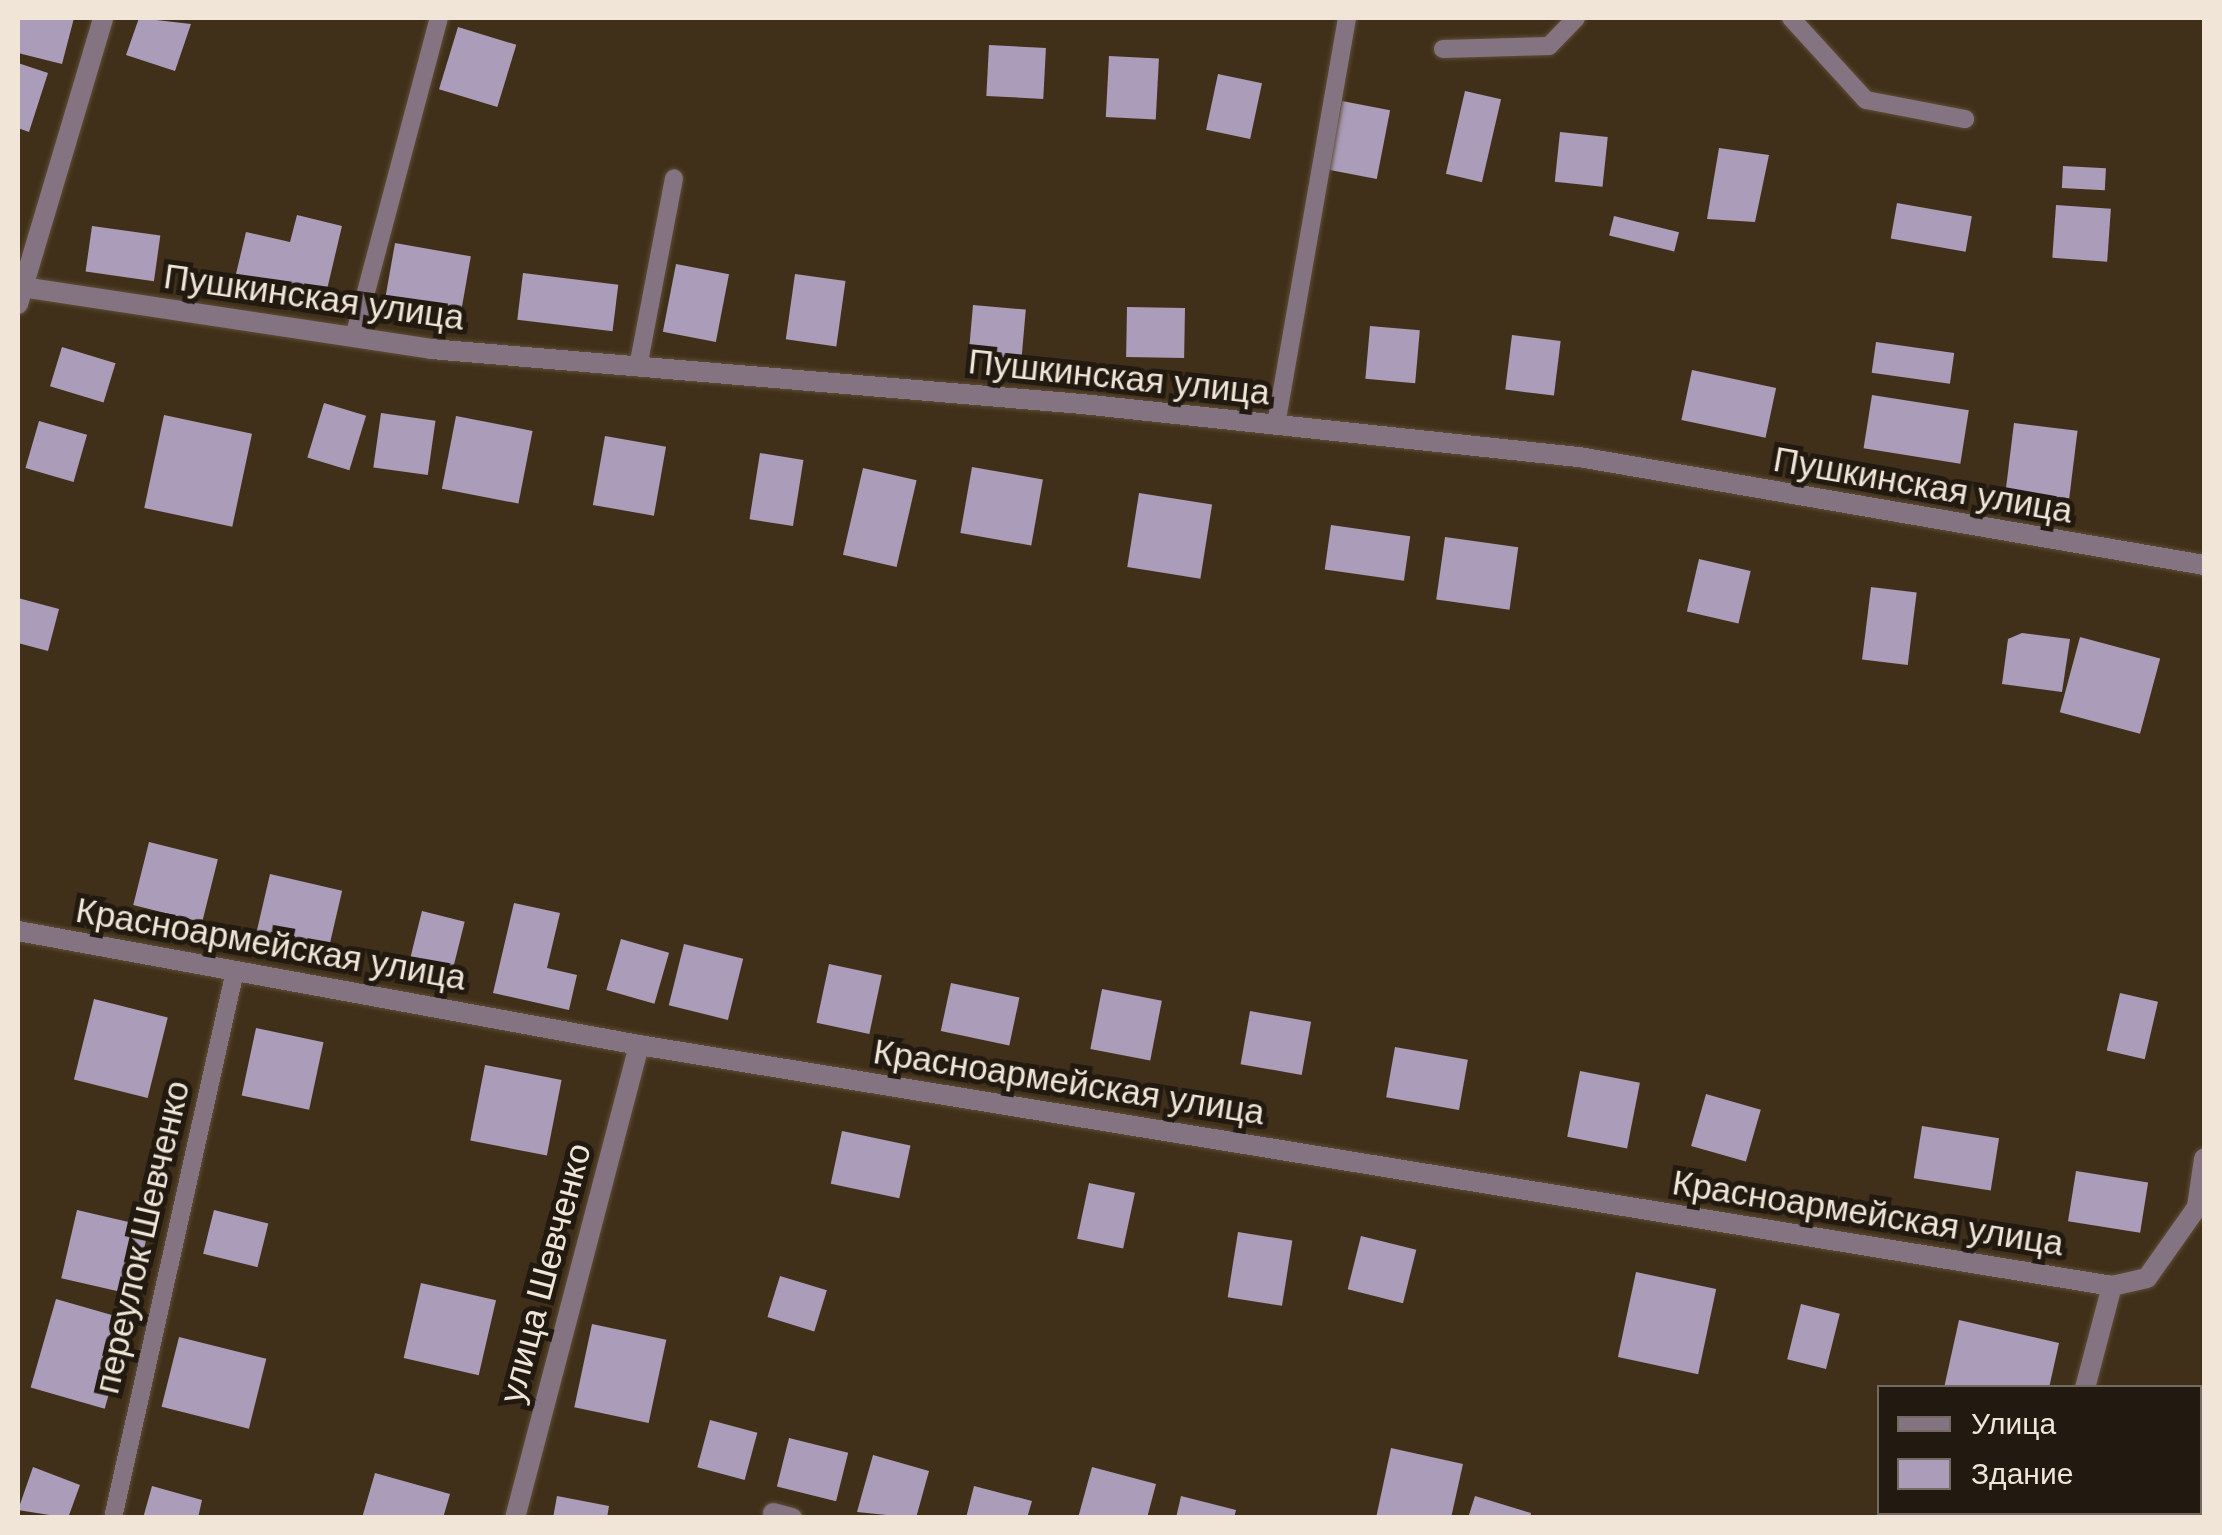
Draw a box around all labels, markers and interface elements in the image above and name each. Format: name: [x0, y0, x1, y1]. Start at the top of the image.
street label: Пушкинская улица: [161, 255, 467, 339]
street label: Пушкинская улица: [966, 340, 1272, 414]
street label: Пушкинская улица: [1770, 438, 2076, 532]
street label: Красноармейская улица: [73, 889, 469, 999]
street label: Красноармейская улица: [870, 1030, 1268, 1134]
street label: переулок Шевченко: [86, 1076, 198, 1398]
street label: улица Шевченко: [490, 1139, 600, 1407]
street label: Красноармейская улица: [1669, 1161, 2067, 1265]
legend: [1877, 1385, 2202, 1515]
text: Улица: [1971, 1407, 2056, 1440]
text: Здание: [1971, 1457, 2073, 1490]

